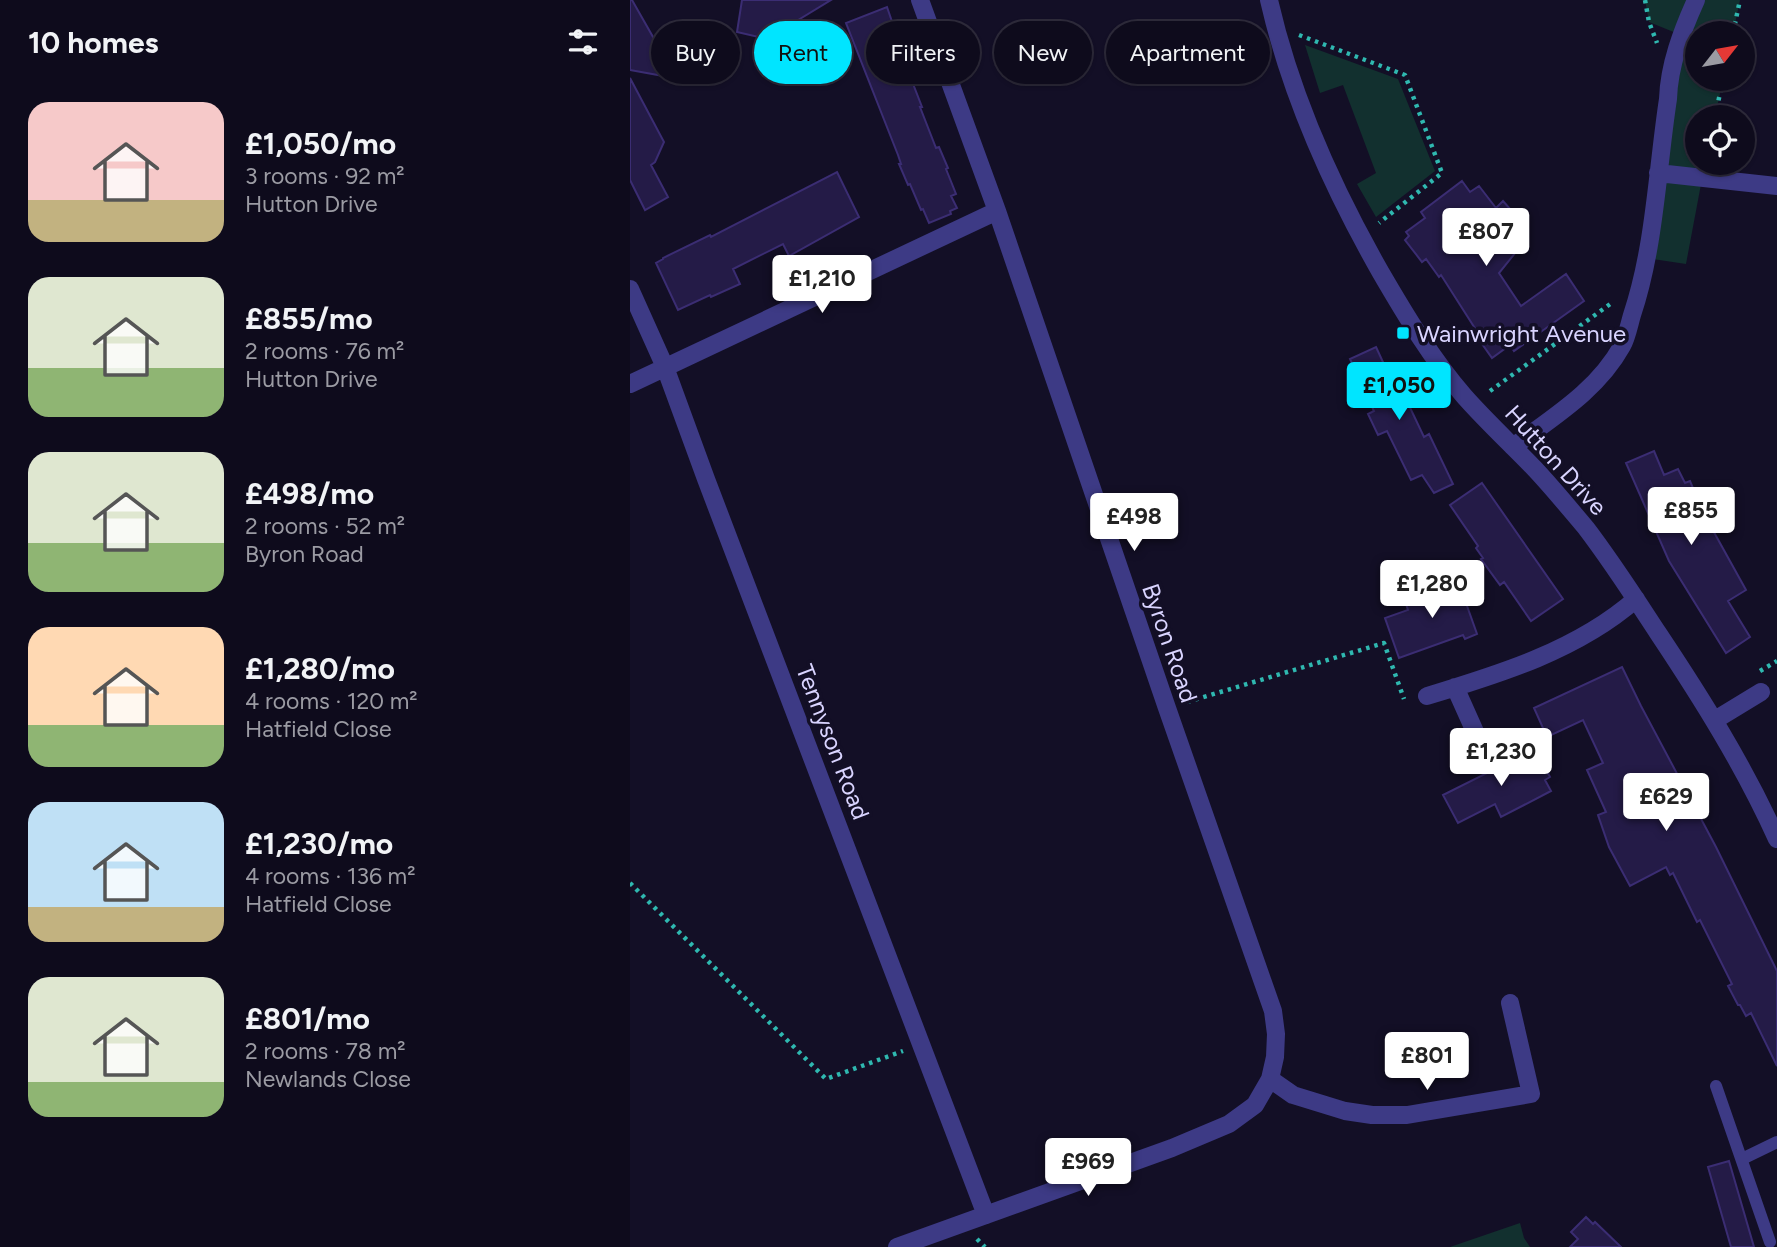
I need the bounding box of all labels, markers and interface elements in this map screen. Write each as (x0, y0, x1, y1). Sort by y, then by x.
chip: Buy (651, 21, 740, 84)
chip: Rent (754, 21, 852, 84)
chip: Filters (866, 21, 980, 84)
chip: New (994, 21, 1092, 84)
chip: Apartment (1106, 21, 1270, 84)
north arrow (1685, 21, 1755, 91)
map controls (1685, 21, 1755, 175)
icon: filters (564, 23, 602, 61)
text: 10 homes (28, 24, 159, 61)
button: locate (1685, 105, 1755, 175)
text: £1,050/mo (245, 125, 396, 162)
icon: home (84, 130, 168, 214)
text: 3 rooms · 92 m² (245, 162, 405, 190)
text: Hutton Drive (245, 190, 377, 218)
pin: £807 (1445, 208, 1527, 268)
text: £807 (1458, 217, 1514, 245)
pin: £1,210 (765, 256, 879, 315)
text: £1,210 (788, 264, 856, 292)
text: £855/mo (245, 300, 373, 337)
icon: home (84, 305, 168, 389)
place label: Wainwright Avenue (1417, 319, 1626, 348)
marker: Wainwright Avenue (1395, 325, 1411, 341)
text: 2 rooms · 76 m² (245, 337, 404, 365)
pin: £1,050 (1342, 362, 1456, 422)
text: Hutton Drive (245, 365, 377, 393)
text: £1,050 (1363, 371, 1435, 399)
street label: Hutton Drive (1499, 399, 1613, 521)
text: £498/mo (245, 475, 374, 512)
icon: home (84, 480, 168, 564)
pin: £855 (1650, 488, 1732, 547)
pin: £498 (1093, 494, 1175, 553)
text: £855 (1664, 496, 1718, 524)
text: £498 (1106, 502, 1162, 530)
text: 2 rooms · 52 m² (245, 512, 405, 540)
text: Byron Road (245, 540, 364, 568)
pin: £1,280 (1375, 560, 1489, 620)
text: £1,280 (1396, 569, 1468, 597)
street label: Byron Road (1136, 580, 1204, 706)
text: £1,280/mo (245, 650, 395, 687)
icon: home (84, 655, 168, 739)
street label: Tennyson Road (790, 660, 876, 824)
text: 4 rooms · 120 m² (245, 687, 418, 715)
text: Hatfield Close (245, 715, 392, 743)
pin: £1,230 (1444, 728, 1558, 788)
text: £1,230 (1466, 737, 1536, 765)
pin: £629 (1625, 774, 1707, 833)
text: £629 (1639, 782, 1693, 810)
text: £1,230/mo (245, 825, 393, 862)
icon: home (84, 830, 168, 914)
text: 4 rooms · 136 m² (245, 862, 416, 890)
text: Hatfield Close (245, 890, 392, 918)
text: £801/mo (245, 1000, 370, 1037)
icon: home (84, 1005, 168, 1089)
pin: £801 (1386, 1032, 1468, 1092)
text: 2 rooms · 78 m² (245, 1037, 406, 1065)
text: £801 (1401, 1041, 1453, 1069)
text: Newlands Close (245, 1065, 411, 1093)
pin: £969 (1047, 1138, 1129, 1198)
text: £969 (1061, 1147, 1115, 1175)

